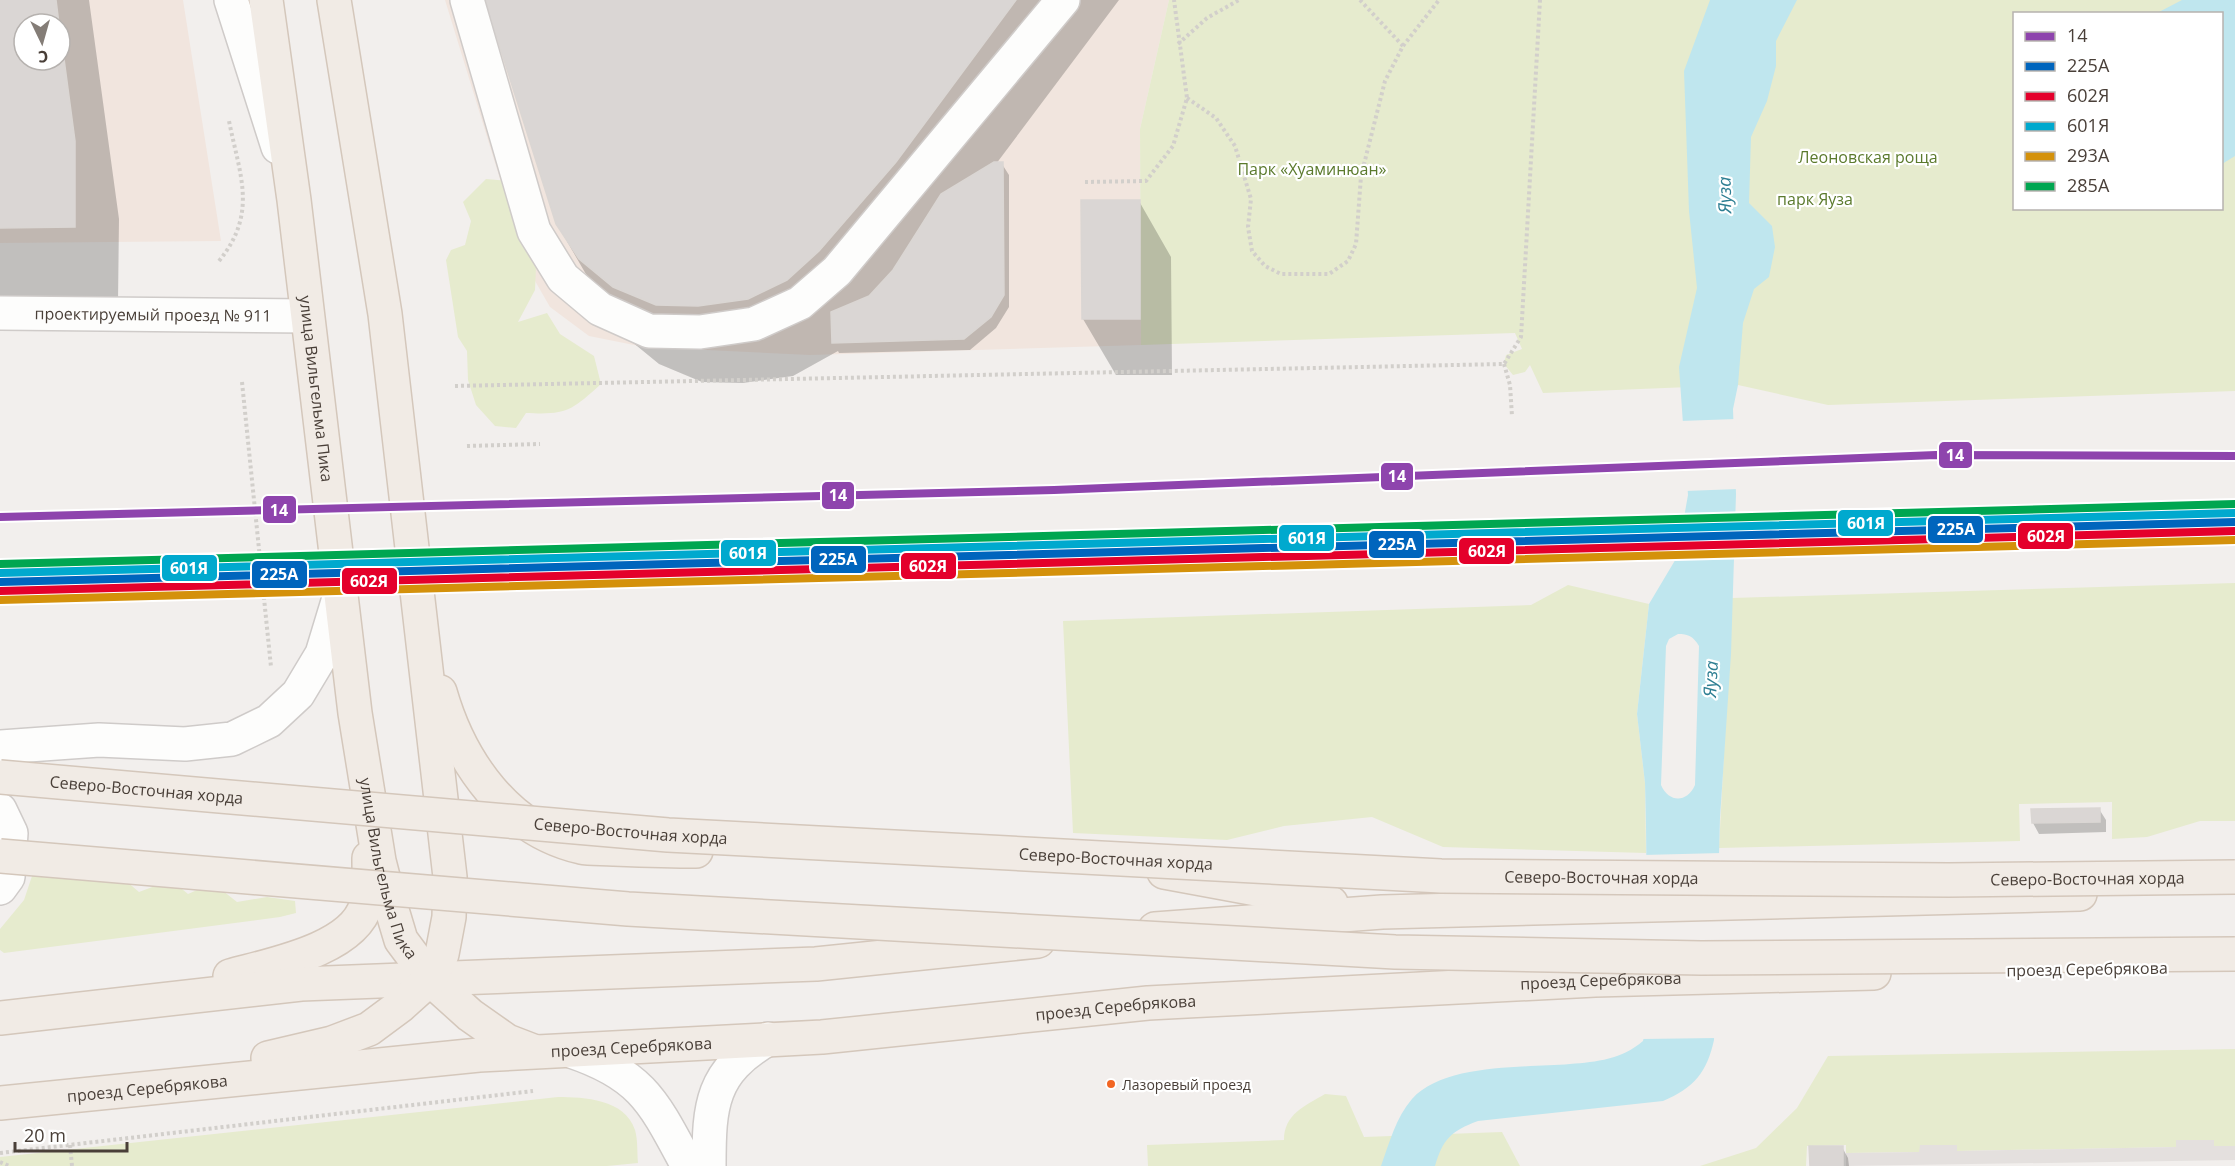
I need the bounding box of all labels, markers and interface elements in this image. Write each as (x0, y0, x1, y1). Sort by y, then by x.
north arrow (12, 12, 72, 72)
legend (2013, 12, 2223, 210)
text: 14 (2067, 23, 2088, 47)
text: С (37, 46, 49, 68)
text: 225А (2067, 53, 2110, 77)
text: 602Я (2067, 83, 2109, 107)
text: 601Я (2067, 113, 2109, 137)
text: 293А (2067, 143, 2110, 167)
park label: Леоновская роща (1798, 146, 1938, 168)
park label: Парк «Хуаминюан» (1237, 158, 1387, 180)
text: 285А (2067, 173, 2110, 197)
water label: Яуза (1712, 176, 1736, 215)
park label: парк Яуза (1777, 188, 1853, 210)
street label: улица Вильгельма Пика (294, 294, 338, 483)
street label: проектируемый проезд № 911 (34, 302, 271, 327)
line badge: 14 (1938, 441, 1973, 469)
text: 14 (1946, 444, 1964, 466)
line badge: 14 (1380, 462, 1414, 491)
text: 14 (1388, 465, 1406, 487)
line badge: 14 (821, 481, 855, 510)
text: 14 (829, 484, 847, 506)
line badge: 14 (262, 495, 297, 524)
text: 14 (270, 499, 288, 521)
line badge: 601Я (1837, 509, 1894, 537)
text: 601Я (1847, 512, 1885, 534)
line badge: 225А (1927, 515, 1984, 544)
text: 225А (1937, 518, 1976, 540)
line badge: 602Я (2017, 522, 2074, 550)
line badge: 601Я (1278, 524, 1335, 552)
text: 602Я (2027, 525, 2065, 547)
text: 601Я (1288, 527, 1326, 549)
line badge: 225А (1368, 530, 1425, 559)
text: 225А (1378, 533, 1417, 555)
line badge: 602Я (1458, 537, 1515, 565)
line badge: 601Я (720, 539, 777, 567)
text: 602Я (1468, 540, 1506, 562)
text: 601Я (729, 542, 767, 564)
line badge: 225А (810, 545, 867, 574)
text: 225А (819, 548, 858, 570)
line badge: 602Я (900, 552, 957, 580)
line badge: 601Я (161, 554, 218, 582)
text: 602Я (909, 555, 947, 577)
text: 601Я (170, 557, 208, 579)
line badge: 225А (251, 560, 308, 589)
text: 225А (260, 563, 299, 585)
line badge: 602Я (341, 567, 398, 595)
text: 602Я (350, 570, 388, 592)
water label: Яуза (1697, 660, 1723, 699)
street label: Северо-Восточная хорда (49, 770, 244, 809)
street label: улица Вильгельма Пика (355, 776, 423, 964)
street label: Северо-Восточная хорда (533, 812, 728, 849)
street label: Северо-Восточная хорда (1018, 843, 1213, 875)
street label: Северо-Восточная хорда (1504, 865, 1699, 889)
street label: Северо-Восточная хорда (1990, 867, 2185, 891)
street label: проезд Серебрякова (2006, 957, 2168, 981)
street label: проезд Серебрякова (1520, 967, 1682, 995)
street label: проезд Серебрякова (1034, 990, 1197, 1026)
street label: проезд Серебрякова (550, 1032, 713, 1062)
street label: проезд Серебрякова (66, 1069, 229, 1107)
place label: Лазоревый проезд (1122, 1075, 1251, 1094)
marker: Лазоревый проезд (1105, 1078, 1117, 1090)
scale bar (15, 1115, 128, 1153)
text: 20 m (24, 1123, 66, 1147)

